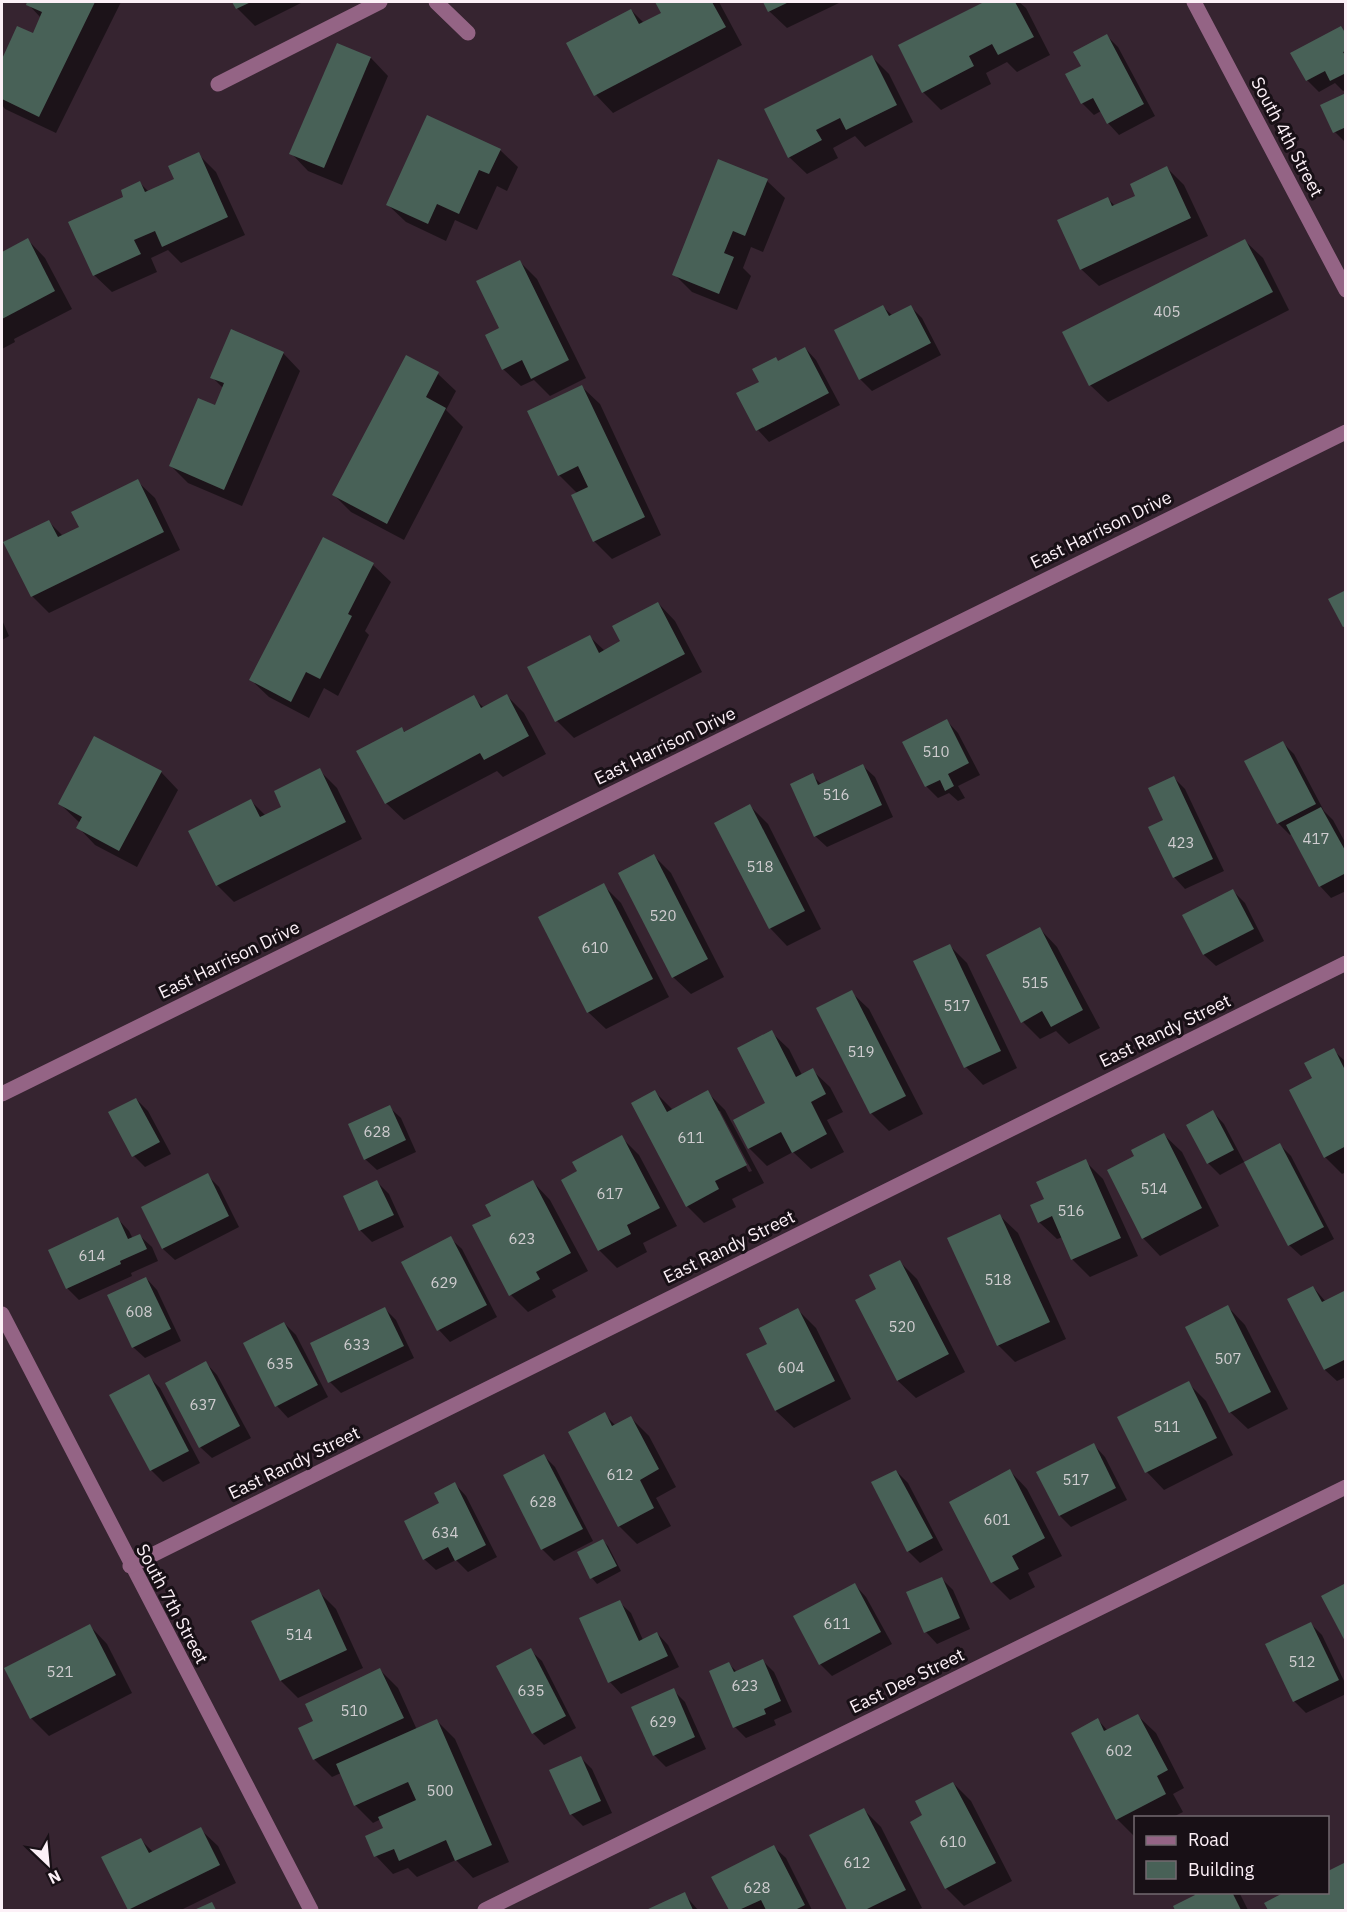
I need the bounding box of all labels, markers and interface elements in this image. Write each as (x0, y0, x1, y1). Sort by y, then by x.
street label: South 4th Street (1246, 73, 1329, 201)
house number: 405 (1153, 302, 1181, 321)
street label: East Harrison Drive (1026, 485, 1175, 574)
street label: East Harrison Drive (590, 701, 739, 790)
house number: 510 (922, 742, 950, 761)
house number: 516 (822, 785, 850, 804)
house number: 417 (1302, 829, 1330, 848)
house number: 423 (1167, 833, 1195, 852)
house number: 518 (746, 857, 774, 876)
house number: 520 (649, 906, 677, 925)
street label: East Harrison Drive (154, 915, 303, 1004)
house number: 610 (581, 938, 609, 957)
house number: 515 (1021, 973, 1049, 992)
street label: East Randy Street (1095, 989, 1234, 1072)
house number: 517 (943, 996, 971, 1015)
house number: 519 (847, 1042, 875, 1061)
house number: 628 (363, 1122, 391, 1141)
house number: 611 (677, 1128, 705, 1147)
house number: 514 (1140, 1179, 1168, 1198)
house number: 617 (596, 1184, 624, 1203)
house number: 516 (1057, 1201, 1085, 1220)
street label: East Randy Street (659, 1205, 798, 1288)
house number: 623 (508, 1229, 536, 1248)
house number: 614 (78, 1246, 106, 1265)
house number: 518 (984, 1270, 1012, 1289)
house number: 629 (430, 1273, 458, 1292)
house number: 608 (125, 1302, 153, 1321)
house number: 520 (888, 1317, 916, 1336)
house number: 633 (343, 1335, 371, 1354)
house number: 507 (1214, 1349, 1242, 1368)
house number: 635 (266, 1354, 294, 1373)
house number: 604 (777, 1358, 805, 1377)
house number: 637 (189, 1395, 217, 1414)
house number: 511 (1153, 1417, 1181, 1436)
street label: East Randy Street (224, 1421, 363, 1504)
house number: 612 (606, 1465, 634, 1484)
house number: 517 (1062, 1470, 1090, 1489)
house number: 628 (529, 1492, 557, 1511)
house number: 601 (983, 1510, 1011, 1529)
house number: 634 (431, 1523, 459, 1542)
street label: South 7th Street (131, 1540, 214, 1668)
house number: 611 (823, 1614, 851, 1633)
house number: 514 (285, 1625, 313, 1644)
street label: East Dee Street (846, 1643, 968, 1718)
house number: 512 (1288, 1652, 1316, 1671)
house number: 521 (46, 1662, 74, 1681)
house number: 623 (731, 1676, 759, 1695)
house number: 635 (517, 1681, 545, 1700)
house number: 510 (340, 1701, 368, 1720)
house number: 629 (649, 1712, 677, 1731)
house number: 602 (1105, 1741, 1133, 1760)
house number: 500 (426, 1781, 454, 1800)
legend (1134, 1816, 1329, 1894)
text: Road (1188, 1828, 1229, 1851)
house number: 610 (939, 1832, 967, 1851)
north arrow (18, 1834, 78, 1894)
house number: 612 (843, 1853, 871, 1872)
text: Building (1188, 1858, 1255, 1881)
text: N (45, 1866, 64, 1889)
house number: 628 (743, 1878, 771, 1897)

